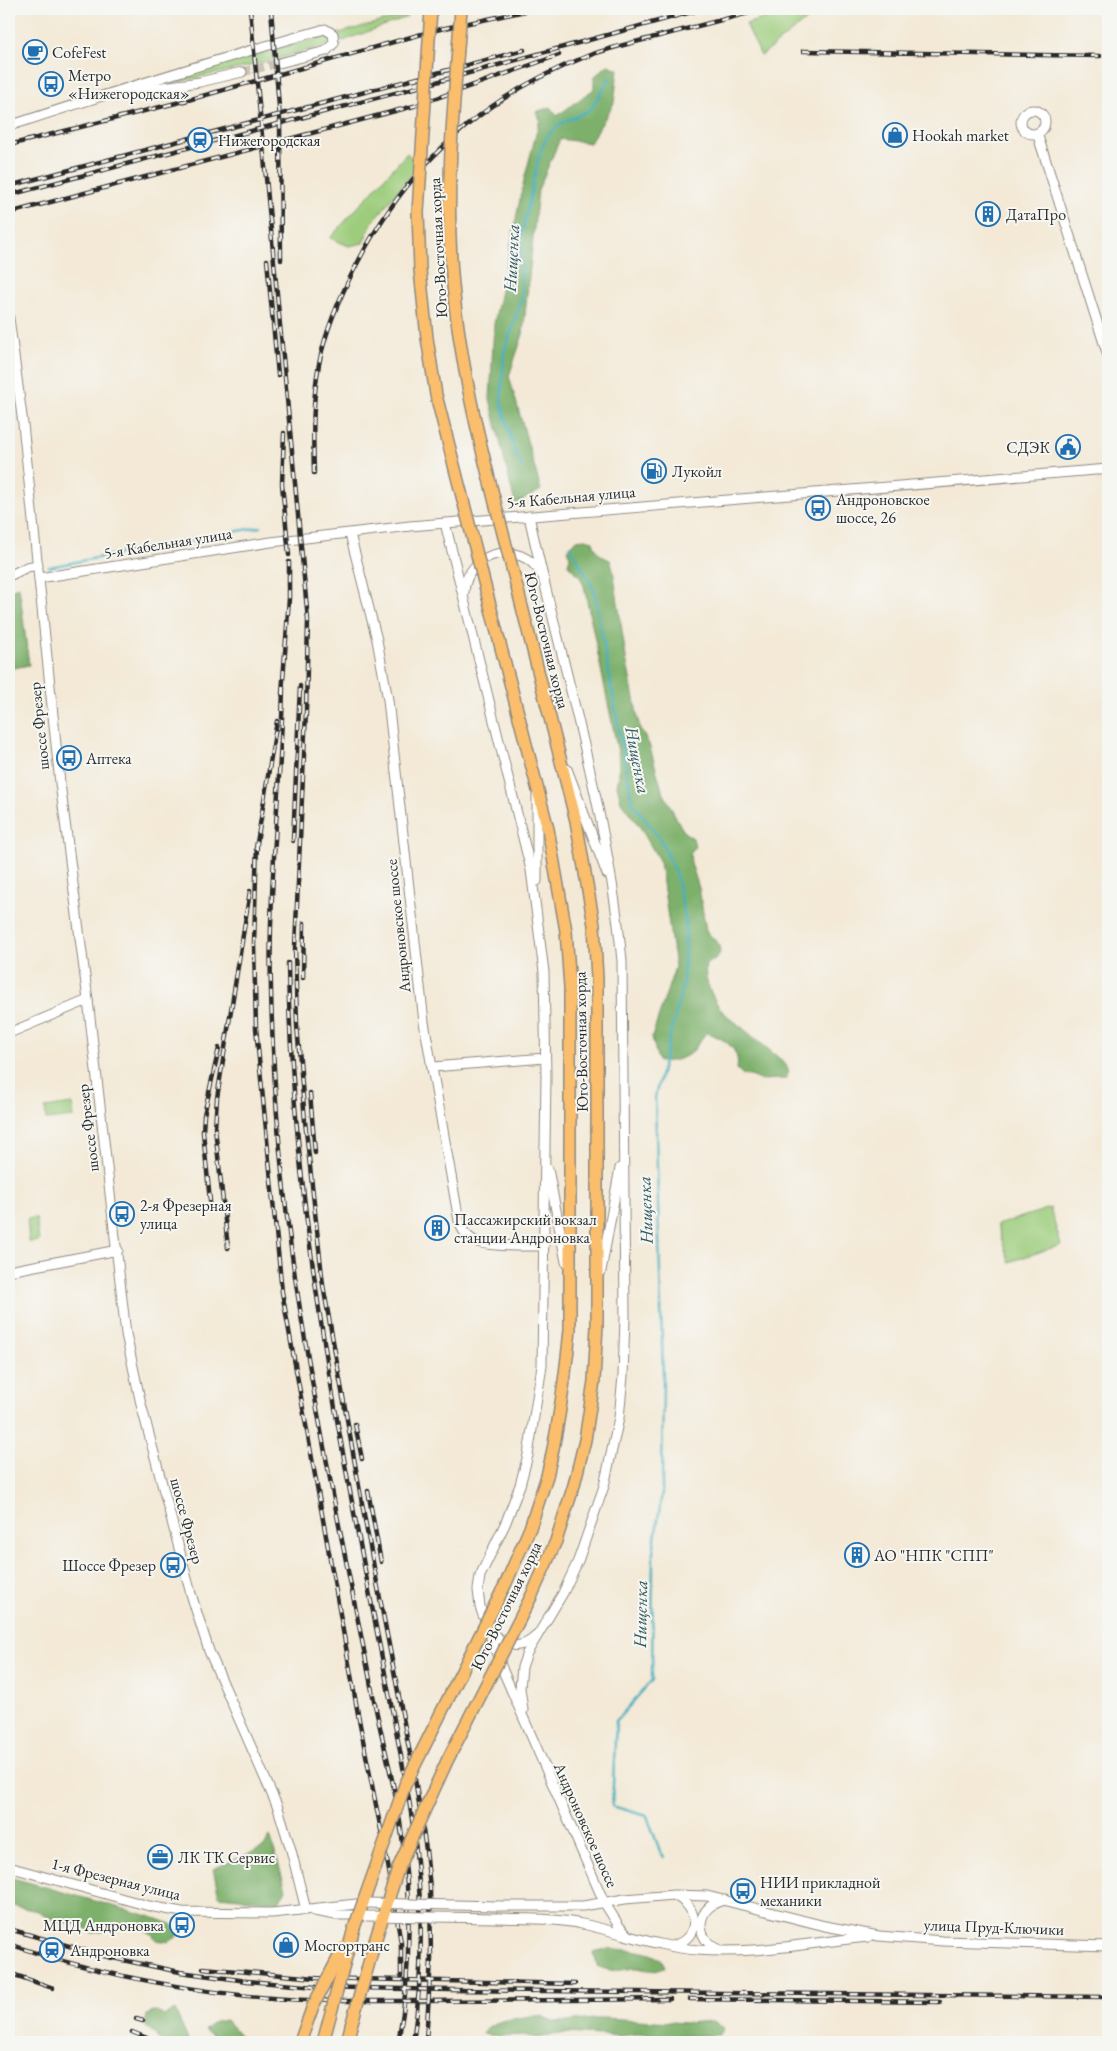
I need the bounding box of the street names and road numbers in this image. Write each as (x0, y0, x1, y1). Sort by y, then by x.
street label: Юго-Восточная хорда (424, 176, 452, 319)
street label: 5-я Кабельная улица (506, 481, 637, 513)
street label: 5-я Кабельная улица (103, 522, 234, 563)
street label: Юго-Восточная хорда (520, 569, 574, 712)
street label: шоссе Фрезер (24, 681, 54, 771)
street label: Андроновское шоссе (381, 858, 416, 995)
street label: Юго-Восточная хорда (569, 971, 593, 1113)
street label: шоссе Фрезер (72, 1083, 104, 1173)
street label: шоссе Фрезер (165, 1476, 209, 1566)
street label: Юго-Восточная хорда (466, 1538, 547, 1674)
street label: Андроновское шоссе (549, 1758, 623, 1891)
street label: 1-я Фрезерная улица (49, 1853, 183, 1905)
street label: улица Пруд-Ключики (923, 1914, 1065, 1940)

